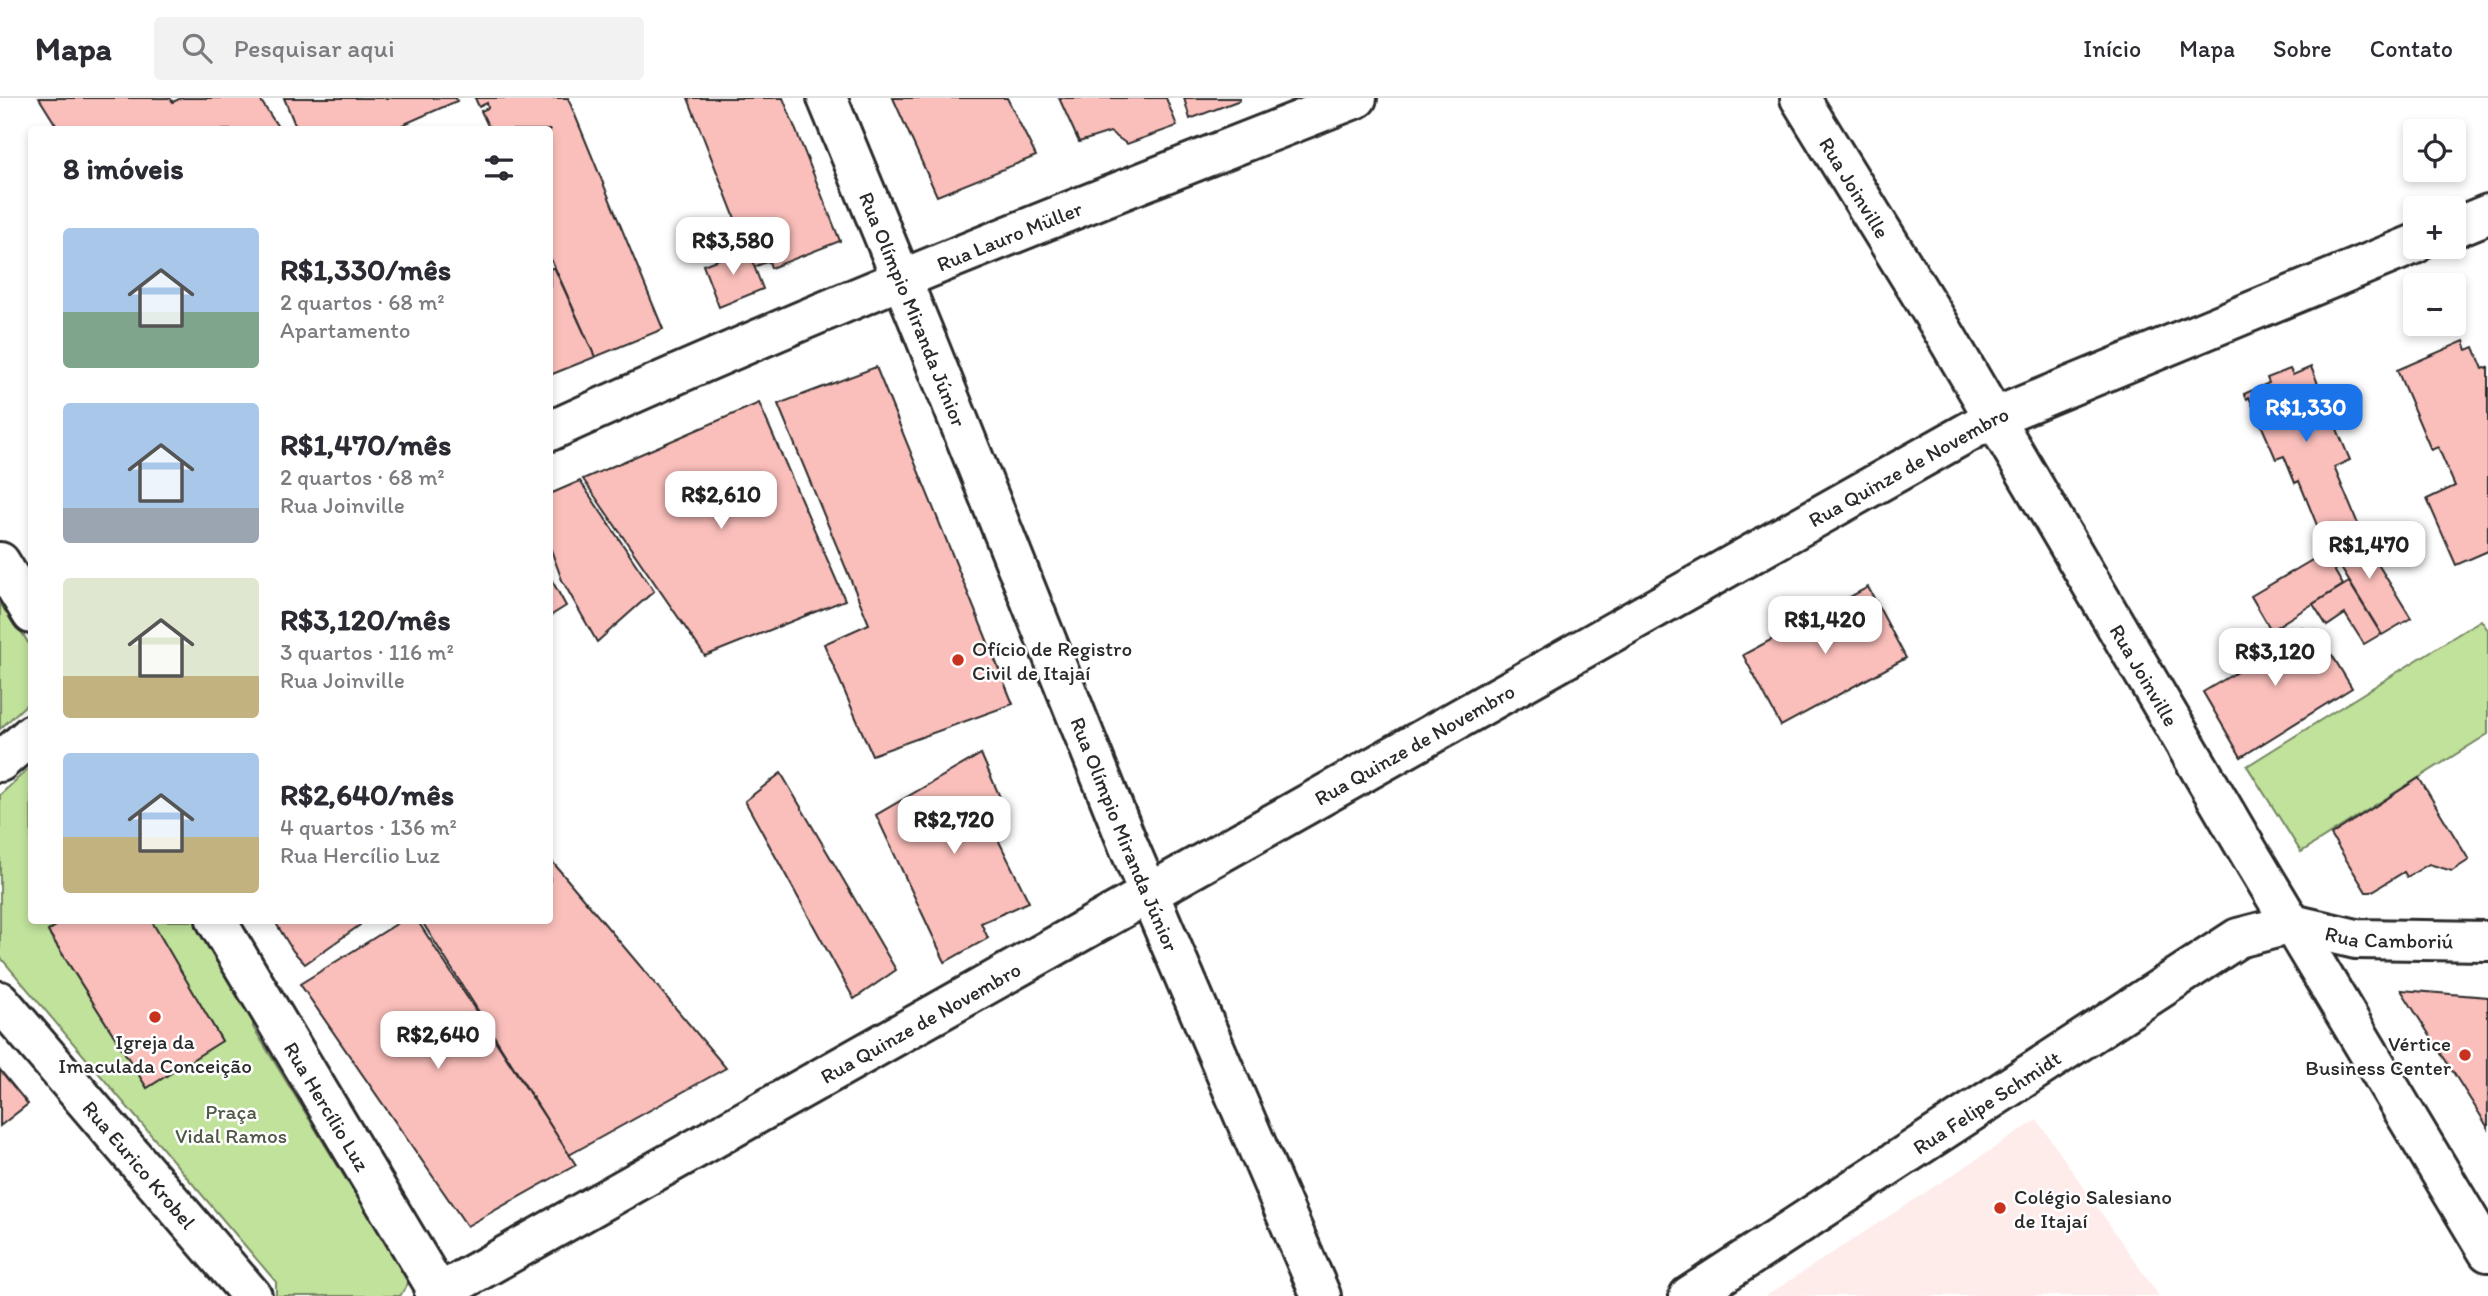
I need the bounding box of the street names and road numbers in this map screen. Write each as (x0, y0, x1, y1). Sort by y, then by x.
street label: Rua Joinville (1814, 132, 1896, 243)
street label: Rua Olímpio Miranda Júnior (854, 188, 972, 430)
street label: Rua Lauro Müller (933, 195, 1086, 276)
street label: Rua Quinze de Novembro (1804, 400, 2012, 532)
street label: Rua Joinville (2105, 619, 2184, 730)
street label: Rua Quinze de Novembro (1310, 678, 1519, 810)
street label: Rua Olímpio Miranda Júnior (1066, 713, 1185, 955)
street label: Rua Camboriú (2323, 920, 2454, 953)
street label: Rua Quinze de Novembro (816, 956, 1025, 1088)
street label: Rua Hercílio Luz (279, 1037, 376, 1176)
street label: Rua Felipe Schmidt (1908, 1045, 2065, 1159)
street label: Rua Eurico Krobel (78, 1095, 201, 1234)

